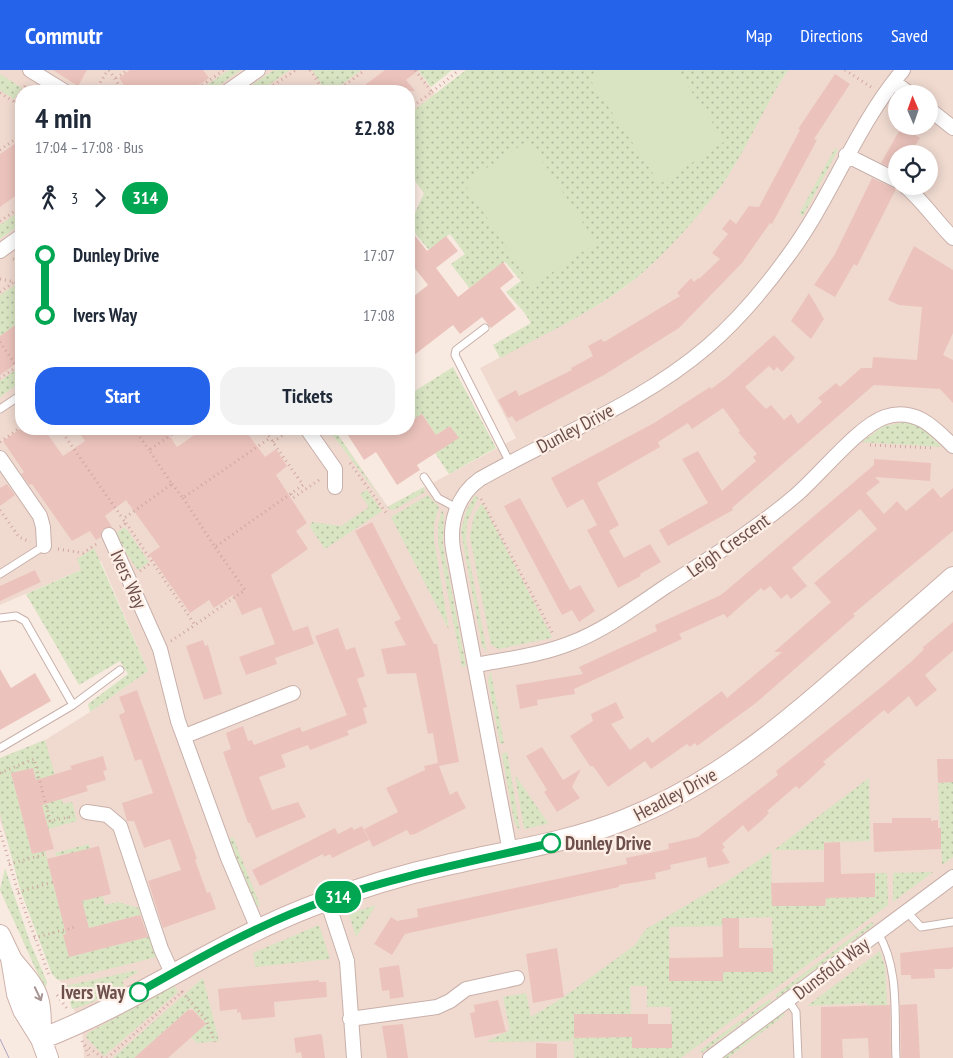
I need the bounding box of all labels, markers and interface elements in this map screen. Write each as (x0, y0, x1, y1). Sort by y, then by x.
text: Commutr (25, 20, 103, 51)
text: Map (746, 24, 772, 47)
text: Directions (800, 24, 863, 47)
text: Saved (891, 24, 928, 47)
north arrow (888, 85, 938, 135)
map controls (888, 85, 938, 195)
text: 4 min (35, 99, 92, 136)
text: £2.88 (355, 116, 395, 140)
text: 17:04 – 17:08 · Bus (35, 137, 143, 157)
button: locate (888, 145, 938, 195)
icon: walk (35, 184, 63, 212)
icon: forward (86, 184, 114, 212)
text: 314 (132, 186, 158, 209)
text: 3 (71, 188, 78, 208)
text: Dunley Drive (73, 243, 159, 267)
text: 17:07 (363, 245, 395, 265)
text: Ivers Way (73, 303, 137, 327)
text: 17:08 (363, 305, 395, 325)
button: Start (35, 367, 210, 425)
button: Tickets (220, 367, 395, 425)
street label: Dunley Drive (532, 398, 618, 458)
street label: Leigh Crescent (682, 507, 775, 582)
street label: Ivers Way (105, 546, 153, 613)
street label: Headley Drive (629, 762, 721, 826)
place label: Dunley Drive (565, 831, 651, 855)
marker: Dunley Drive (541, 833, 561, 853)
line badge: 314 (309, 881, 367, 913)
text: 314 (325, 885, 351, 908)
street label: Dunsfold Way (788, 931, 875, 1004)
place label: Ivers Way (61, 980, 125, 1004)
marker: Ivers Way (129, 982, 149, 1002)
one-way arrow (33, 986, 43, 1001)

